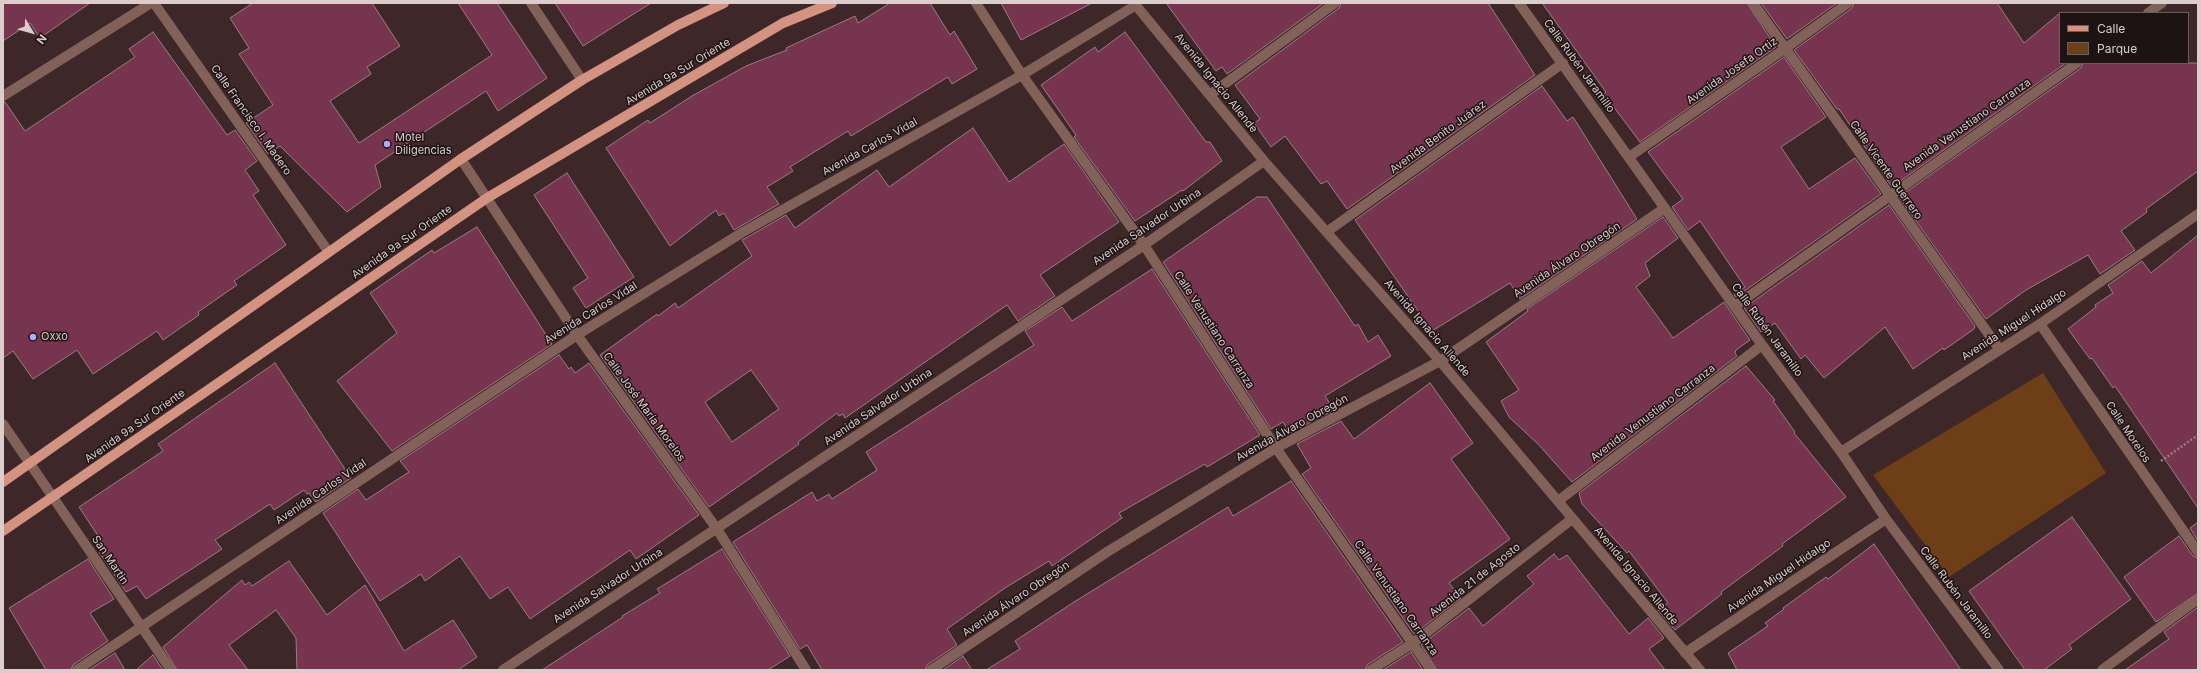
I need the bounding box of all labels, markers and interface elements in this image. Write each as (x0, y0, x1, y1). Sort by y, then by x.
north arrow (12, 12, 52, 52)
legend (2059, 12, 2189, 64)
street label: Calle Rubén Jaramillo (1541, 17, 1617, 115)
text: Calle (2097, 21, 2125, 36)
street label: Avenida Ignacio Allende (1172, 31, 1260, 135)
text: N (33, 32, 50, 47)
street label: Avenida Josefa Ortiz (1684, 35, 1780, 107)
street label: Avenida 9a Sur Oriente (623, 36, 733, 108)
text: Parque (2097, 41, 2137, 56)
street label: Calle Francisco I. Madero (208, 62, 294, 178)
street label: Avenida Venustiano Carranza (1901, 76, 2033, 174)
street label: Avenida Benito Juárez (1387, 98, 1489, 176)
street label: Avenida Carlos Vidal (820, 115, 920, 179)
street label: Calle Vicente Guerrero (1847, 118, 1925, 222)
place label: Motel Diligencias (395, 131, 452, 157)
marker: Motel Diligencias (382, 139, 392, 149)
street label: Avenida Salvador Urbina (1090, 186, 1204, 268)
street label: Avenida 9a Sur Oriente (349, 202, 455, 282)
street label: Avenida Álvaro Obregón (1511, 219, 1623, 301)
street label: Calle Venustiano Carranza (1171, 269, 1257, 391)
street label: Avenida Ignacio Allende (1381, 277, 1473, 379)
street label: Avenida Carlos Vidal (542, 279, 640, 347)
street label: Calle Rubén Jaramillo (1729, 281, 1805, 379)
street label: Avenida Miguel Hidalgo (1959, 286, 2069, 364)
place label: Oxxo (41, 330, 68, 344)
marker: Oxxo (28, 332, 38, 342)
street label: Calle José María Morelos (600, 350, 688, 464)
street label: Avenida Venustiano Carranza (1588, 362, 1718, 464)
street label: Avenida Salvador Urbina (821, 366, 935, 448)
street label: Avenida 9a Sur Oriente (82, 386, 188, 466)
street label: Avenida Álvaro Obregón (1234, 392, 1350, 464)
street label: Calle Morelos (2103, 399, 2153, 465)
street label: Avenida Carlos Vidal (273, 457, 369, 527)
street label: Avenida Ignacio Allende (1591, 524, 1681, 628)
street label: San Martin (89, 533, 131, 587)
street label: Avenida Miguel Hidalgo (1725, 536, 1833, 616)
street label: Calle Venustiano Carranza (1351, 538, 1441, 658)
street label: Avenida 21 de Agosto (1427, 540, 1523, 620)
street label: Calle Rubén Jaramillo (1917, 544, 1995, 642)
street label: Avenida Salvador Urbina (551, 546, 665, 626)
street label: Avenida Álvaro Obregón (960, 558, 1072, 640)

